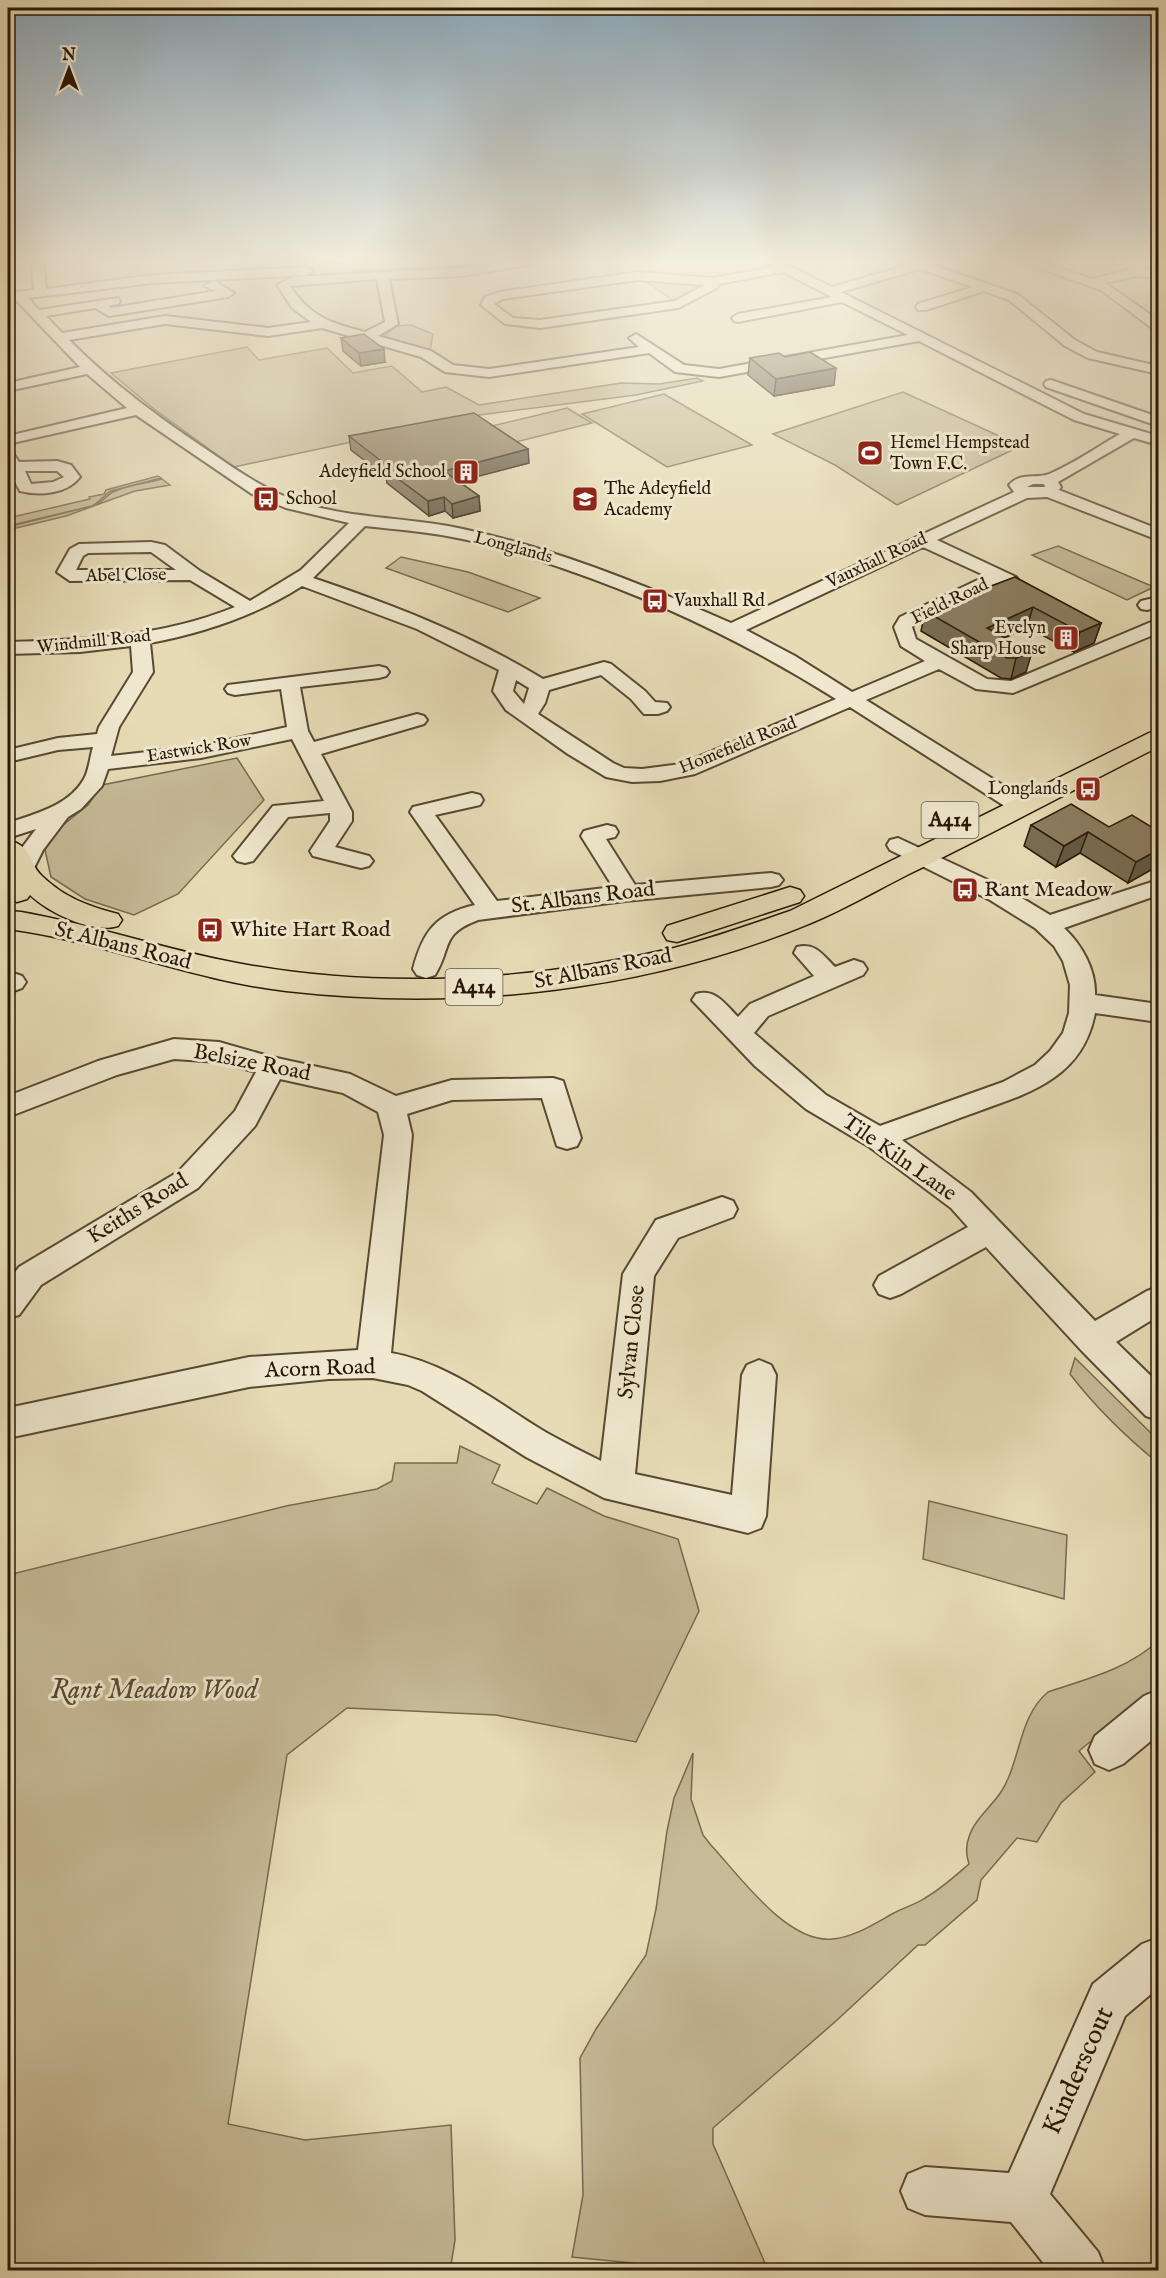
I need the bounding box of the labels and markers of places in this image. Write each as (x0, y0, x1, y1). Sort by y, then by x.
place label: Hemel Hempstead Town F.C. (890, 432, 1030, 476)
sports icon: Hemel Hempstead Town F.C. (855, 438, 885, 468)
building icon: Adeyfield School (451, 457, 481, 487)
place label: Adeyfield School (318, 461, 446, 484)
place label: The Adeyfield Academy (603, 478, 711, 522)
bus stop icon: School (251, 484, 281, 514)
school or university icon: The Adeyfield Academy (570, 484, 600, 514)
place label: School (286, 488, 337, 511)
bus stop icon: Vauxhall Rd (640, 586, 670, 616)
place label: Vauxhall Rd (673, 590, 765, 613)
place label: Evelyn Sharp House (950, 617, 1046, 661)
building icon: Evelyn Sharp House (1051, 623, 1081, 653)
bus stop icon: Longlands (1073, 774, 1103, 804)
place label: Longlands (988, 778, 1068, 801)
bus stop icon: Rant Meadow (950, 875, 980, 905)
place label: Rant Meadow (984, 876, 1113, 904)
bus stop icon: White Hart Road (195, 915, 225, 945)
place label: White Hart Road (230, 916, 391, 944)

